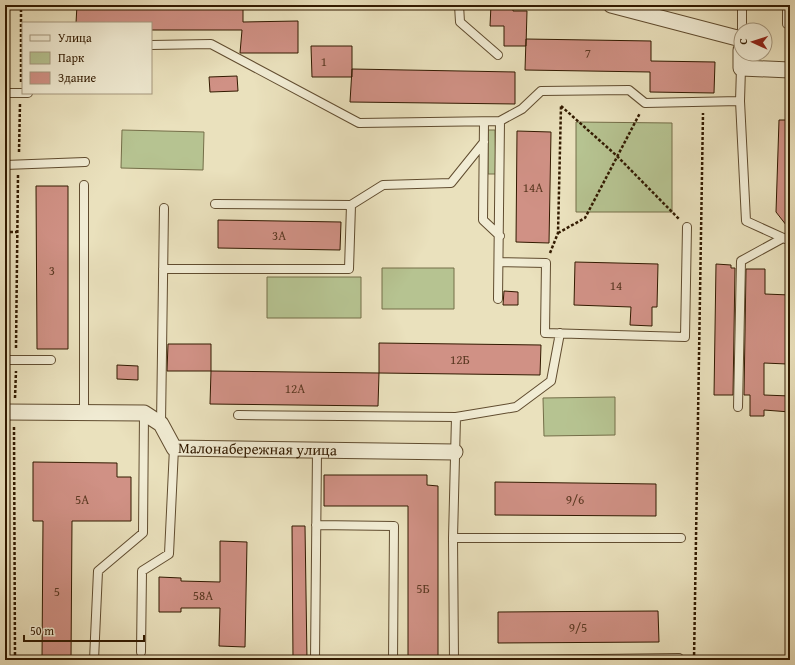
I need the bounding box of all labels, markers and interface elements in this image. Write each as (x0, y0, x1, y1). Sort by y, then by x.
legend (22, 22, 152, 94)
north arrow (733, 22, 773, 62)
text: Улица (58, 29, 92, 46)
text: С (735, 38, 751, 45)
house number: 7 (585, 44, 591, 63)
text: Парк (58, 49, 85, 66)
house number: 1 (321, 52, 327, 71)
text: Здание (58, 69, 97, 86)
house number: 14А (523, 178, 543, 197)
house number: 3А (272, 226, 286, 245)
house number: 3 (49, 261, 55, 280)
house number: 14 (610, 276, 622, 295)
house number: 12Б (450, 350, 470, 369)
house number: 12А (285, 379, 305, 398)
street label: Малонабережная улица (178, 437, 338, 460)
house number: 5А (75, 490, 89, 509)
house number: 9/6 (566, 490, 584, 509)
house number: 5Б (416, 579, 430, 598)
house number: 5 (54, 582, 60, 601)
house number: 58А (193, 586, 213, 605)
scale bar (24, 617, 144, 643)
house number: 9/5 (569, 618, 587, 637)
text: 50 m (30, 622, 54, 639)

